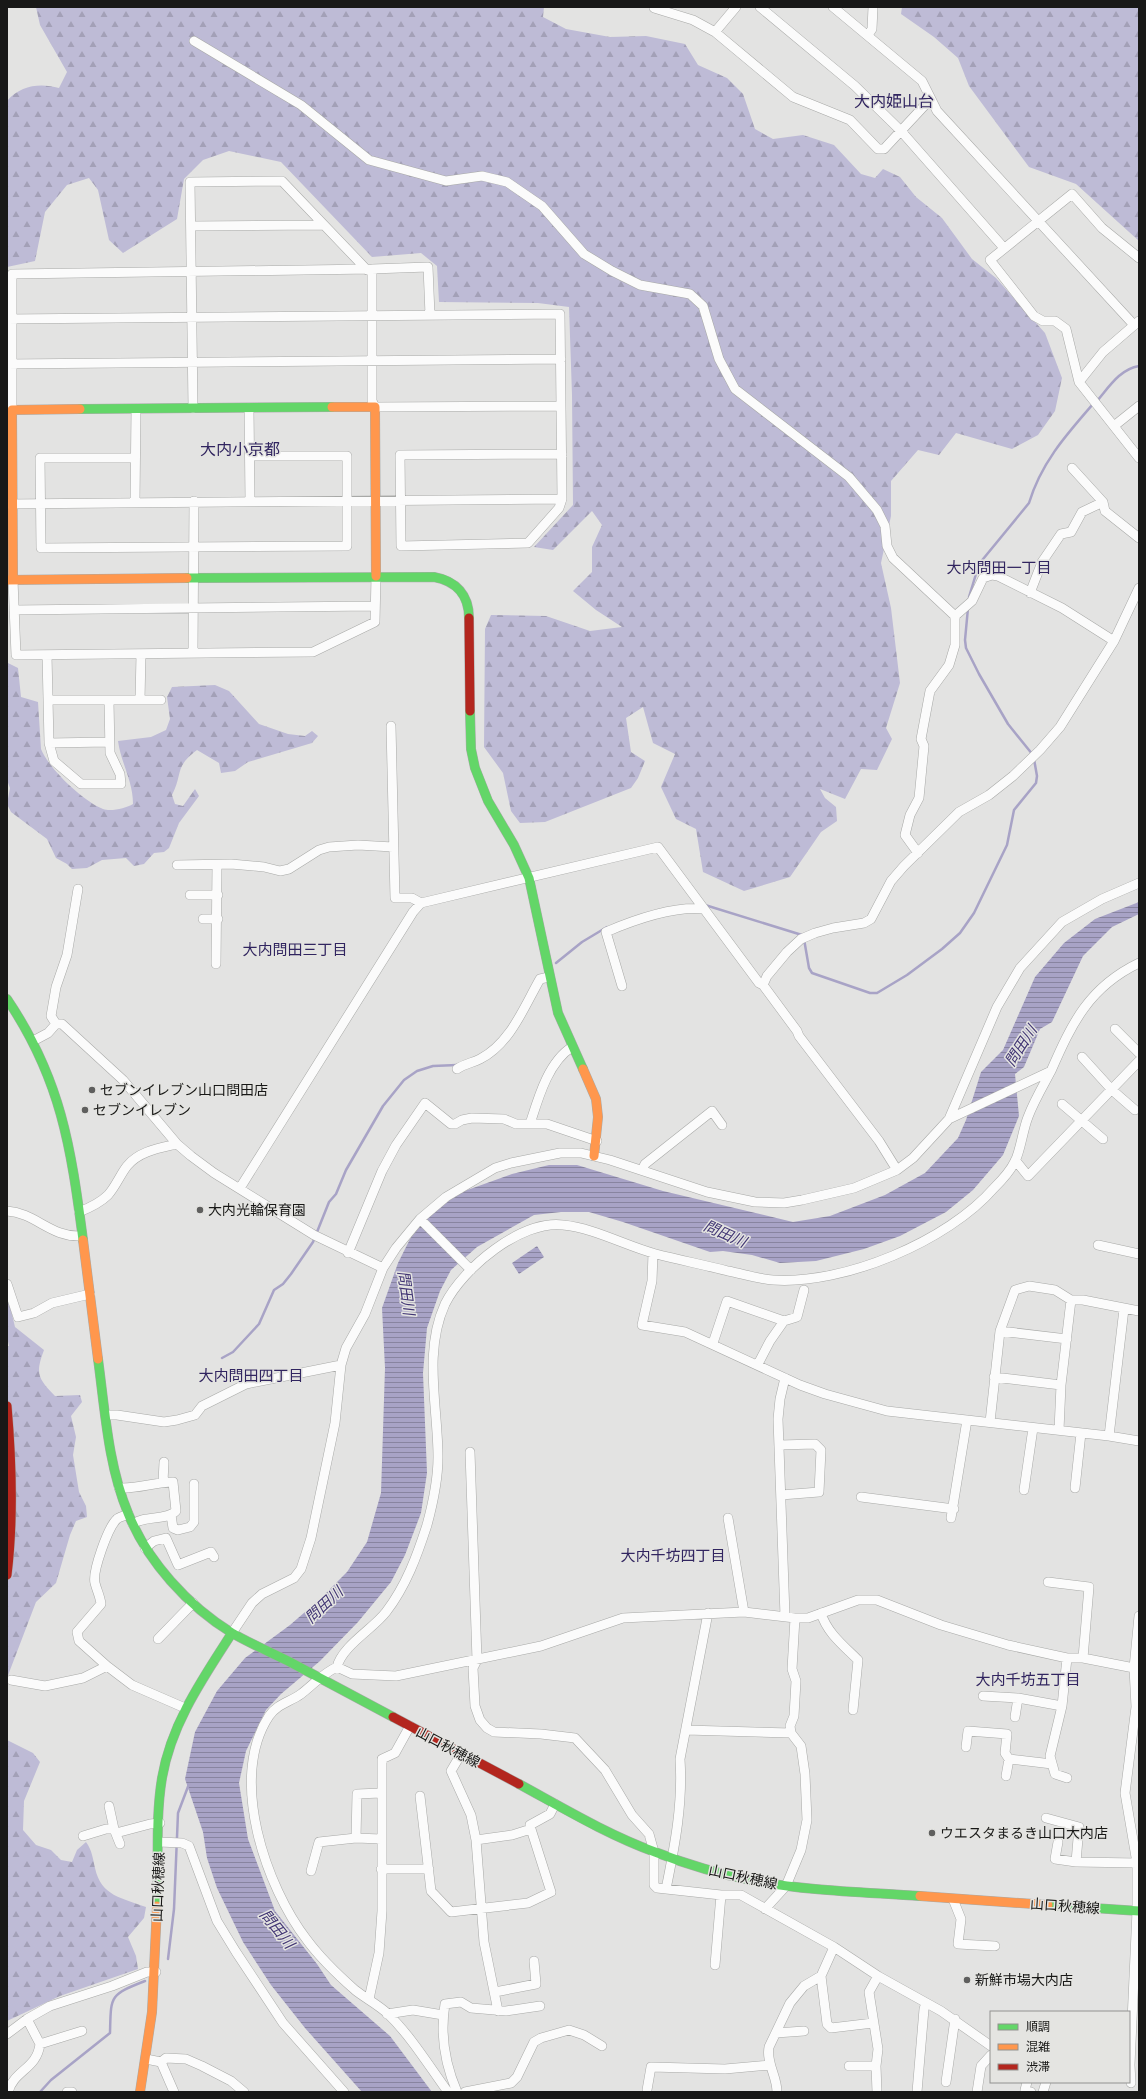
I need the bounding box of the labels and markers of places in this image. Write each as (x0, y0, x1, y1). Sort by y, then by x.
place label: セブンイレブン山口問田店 (100, 1081, 268, 1099)
marker: セブンイレブン山口問田店 (87, 1085, 97, 1095)
place label: セブンイレブン (93, 1101, 191, 1119)
marker: セブンイレブン (80, 1105, 90, 1115)
place label: 大内光輪保育園 (208, 1201, 306, 1219)
marker: 大内光輪保育園 (195, 1205, 205, 1215)
place label: ウエスタまるき山口大内店 (940, 1824, 1108, 1842)
marker: ウエスタまるき山口大内店 (927, 1828, 937, 1838)
place label: 新鮮市場大内店 (975, 1971, 1073, 1989)
marker: 新鮮市場大内店 (962, 1975, 972, 1985)

